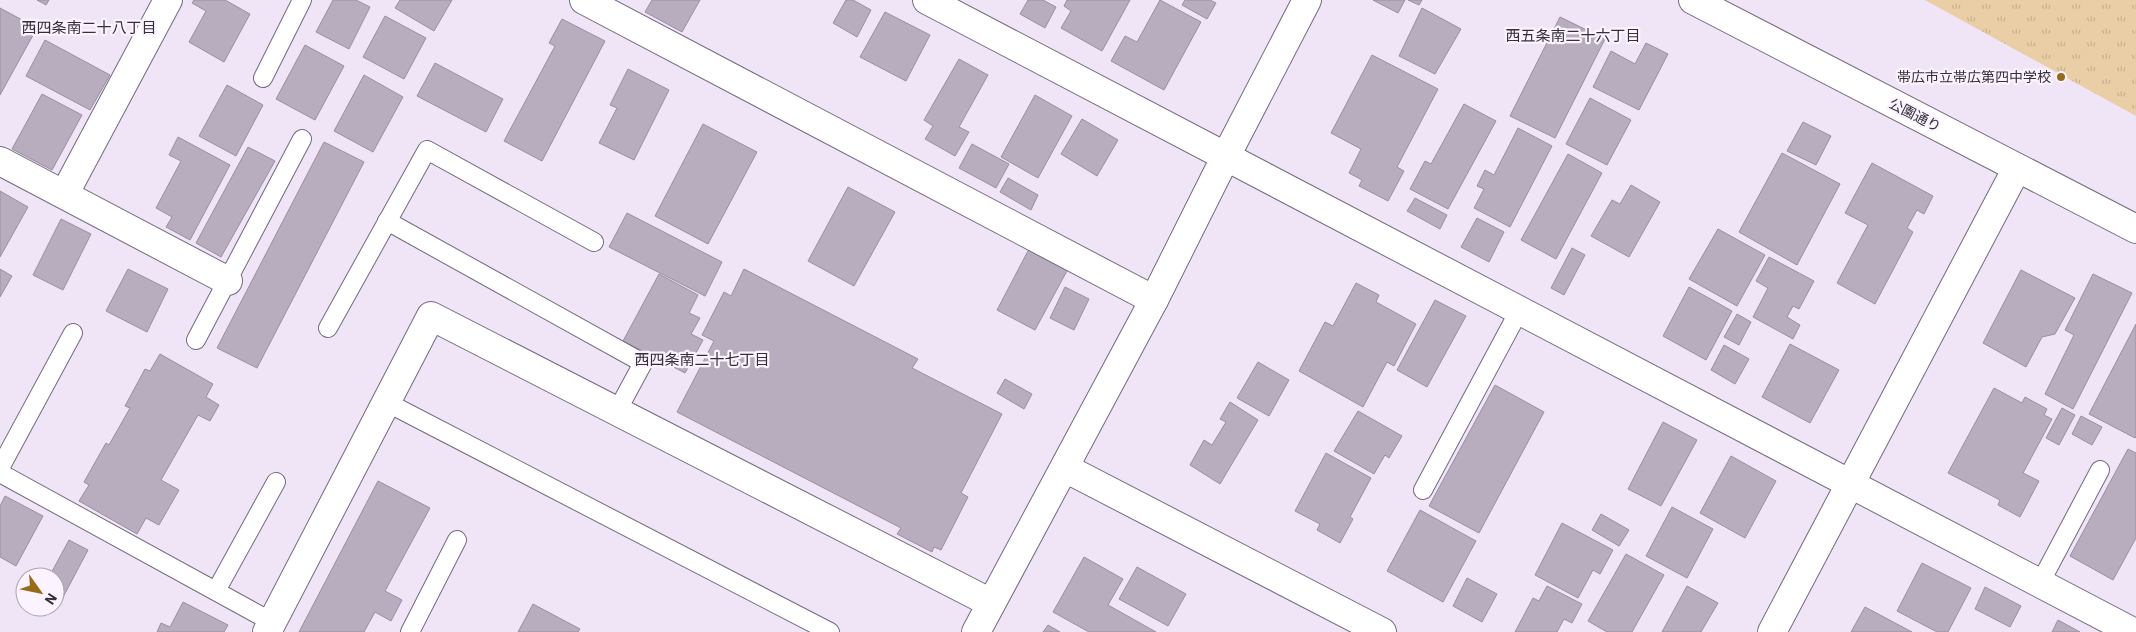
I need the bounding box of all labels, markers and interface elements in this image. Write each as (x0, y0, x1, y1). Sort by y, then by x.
district label: 西四条南二十八丁目 (21, 18, 157, 37)
district label: 西五条南二十六丁目 (1505, 26, 1641, 45)
place label: 帯広市立帯広第四中学校 (1897, 68, 2051, 86)
marker: 帯広市立帯広第四中学校 (2055, 71, 2067, 83)
street label: 公園通り (1886, 94, 1944, 136)
district label: 西四条南二十七丁目 (634, 350, 770, 369)
north arrow (15, 567, 65, 617)
text: N (41, 590, 61, 608)

